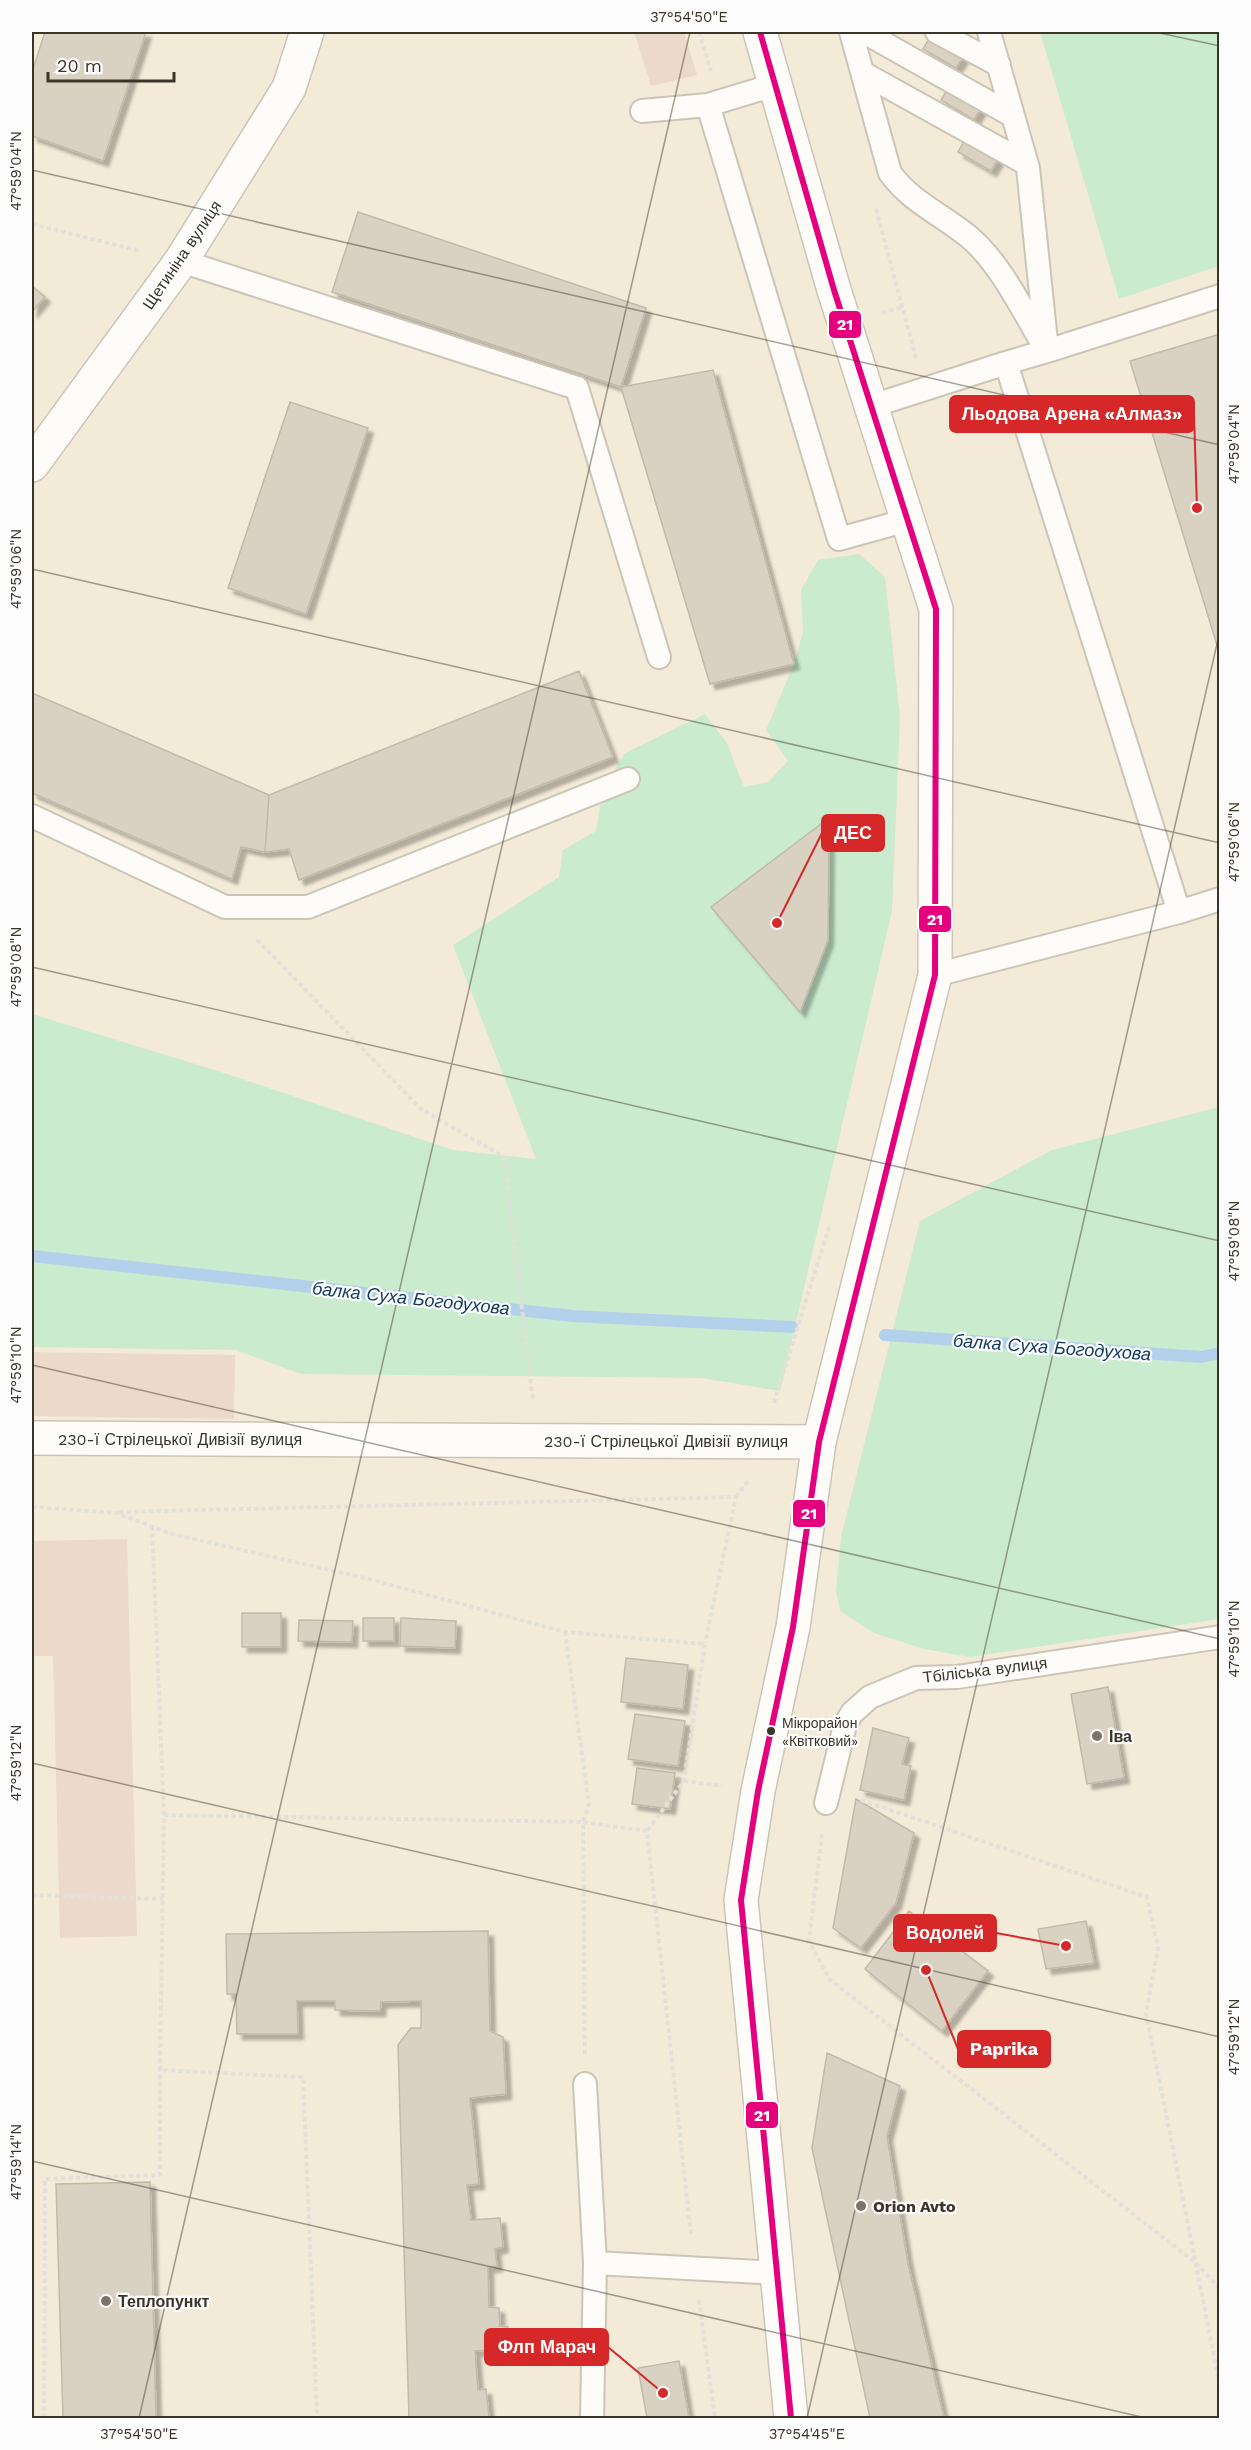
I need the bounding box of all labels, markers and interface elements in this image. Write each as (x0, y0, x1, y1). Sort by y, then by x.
text: 37°54'50"E (650, 8, 728, 26)
scale bar (48, 45, 174, 83)
text: 20 m (57, 55, 102, 76)
text: 47°59'04"N (7, 131, 25, 211)
street label: Щетиніна вулиця (139, 197, 225, 313)
line badge: 21 (828, 310, 862, 339)
text: 21 (837, 315, 853, 334)
callout: Льодова Арена «Алмаз» (950, 396, 1194, 432)
text: Льодова Арена «Алмаз» (962, 403, 1182, 424)
text: 47°59'04"N (1225, 404, 1243, 484)
text: 47°59'06"N (7, 529, 25, 609)
text: 47°59'06"N (1225, 802, 1243, 882)
callout: ДЕС (822, 815, 884, 851)
text: ДЕС (834, 822, 872, 843)
line badge: 21 (918, 905, 952, 933)
text: 21 (927, 910, 943, 929)
text: 47°59'08"N (7, 927, 25, 1007)
text: 47°59'08"N (1225, 1201, 1243, 1281)
water label: балка Суха Богодухова (311, 1277, 511, 1319)
text: 47°59'10"N (7, 1326, 25, 1404)
water label: балка Суха Богодухова (952, 1330, 1152, 1364)
street label: 230-ї Стрілецької Дивізії вулиця (58, 1430, 302, 1449)
street label: 230-ї Стрілецької Дивізії вулиця (544, 1432, 788, 1451)
line badge: 21 (792, 1499, 826, 1528)
text: 21 (801, 1504, 817, 1523)
text: 47°59'10"N (1225, 1600, 1243, 1678)
street label: Тбіліська вулиця (922, 1653, 1048, 1687)
place label: Мікрорайон «Квітковий» (782, 1715, 858, 1749)
text: 47°59'12"N (7, 1725, 25, 1801)
marker: Мікрорайон «Квітковий» (765, 1725, 777, 1737)
place label: Іва (1109, 1727, 1132, 1746)
marker: Іва (1090, 1729, 1104, 1743)
callout: Водолей (894, 1915, 996, 1951)
text: Водолей (906, 1922, 984, 1943)
text: 47°59'12"N (1225, 1999, 1243, 2075)
callout: Paprika (958, 2031, 1050, 2067)
text: Paprika (970, 2038, 1039, 2059)
line badge: 21 (745, 2101, 779, 2129)
text: 21 (754, 2106, 770, 2125)
text: 47°59'14"N (7, 2124, 25, 2200)
place label: Orion Avto (873, 2197, 956, 2216)
marker: Orion Avto (854, 2199, 868, 2213)
place label: Теплопункт (118, 2292, 210, 2311)
marker: Теплопункт (99, 2294, 113, 2308)
callout: Флп Марач (485, 2329, 608, 2365)
text: Флп Марач (498, 2336, 596, 2357)
text: 37°54'50"E (100, 2425, 178, 2443)
text: 37°54'45"E (769, 2425, 845, 2443)

